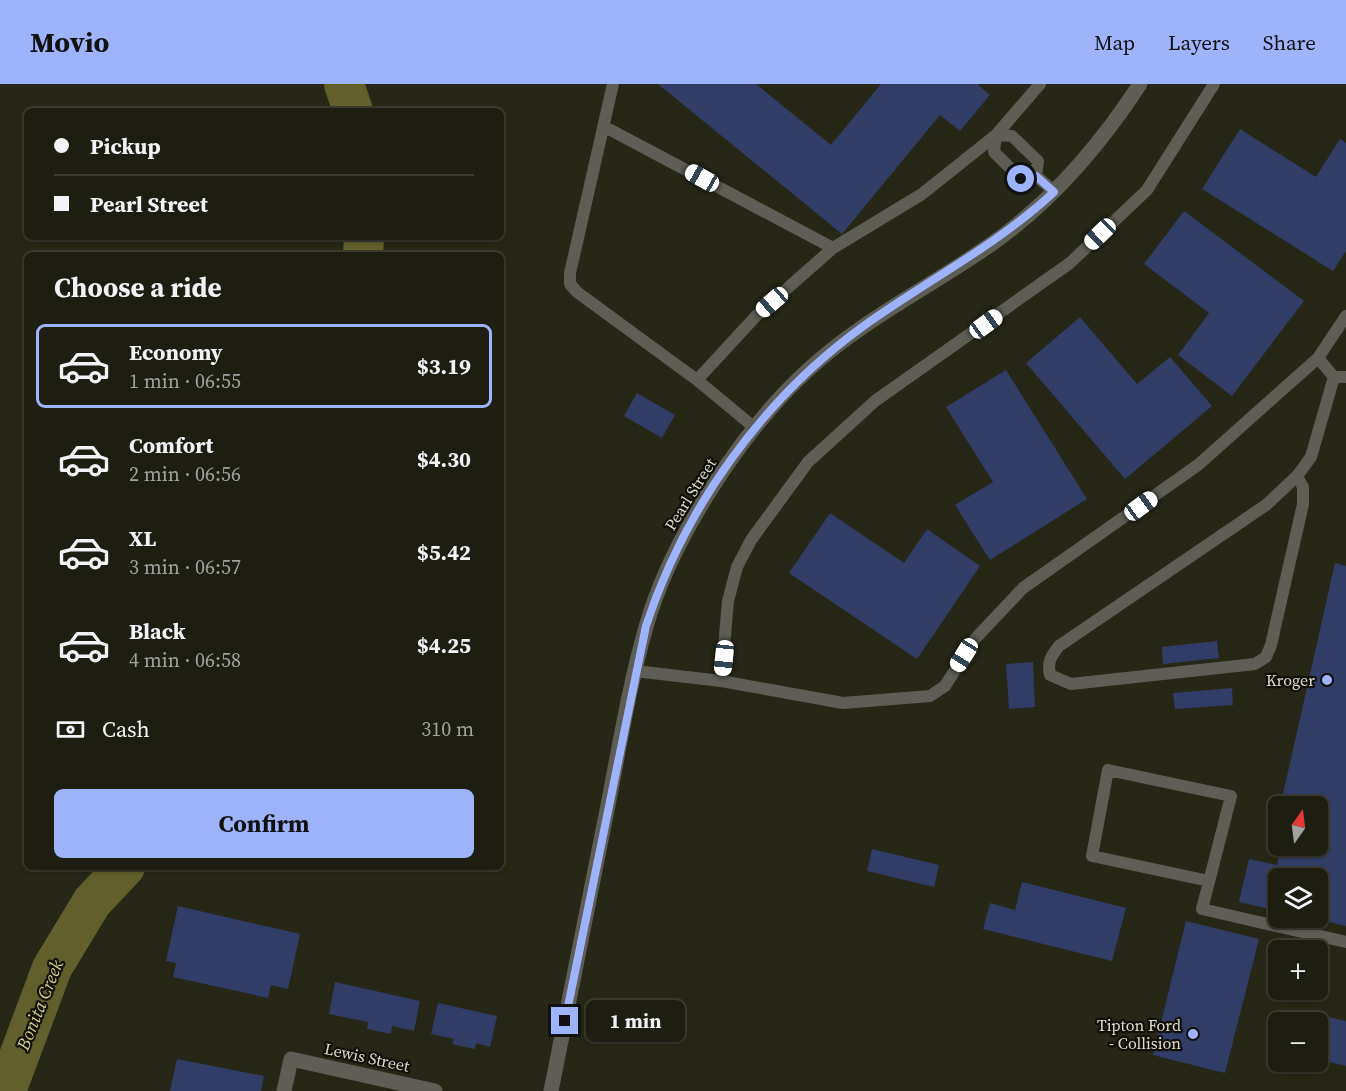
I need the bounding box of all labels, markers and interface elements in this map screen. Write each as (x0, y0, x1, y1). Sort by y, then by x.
text: Movio (30, 23, 109, 61)
text: Map (1094, 28, 1135, 57)
text: Layers (1168, 28, 1230, 57)
text: Share (1263, 28, 1316, 57)
text: Pickup (90, 131, 161, 161)
car (682, 161, 722, 195)
route start (1007, 165, 1034, 192)
text: Pearl Street (90, 189, 208, 219)
car (1081, 215, 1119, 253)
text: Choose a ride (54, 269, 222, 306)
car (753, 283, 791, 321)
car (966, 306, 1006, 342)
text: Economy (129, 337, 223, 367)
icon: car (57, 339, 111, 393)
text: $3.19 (417, 351, 471, 381)
text: 1 min · 06:55 (129, 367, 241, 395)
text: Comfort (129, 430, 213, 460)
icon: car (57, 432, 111, 486)
text: $4.30 (417, 444, 471, 474)
street label: Pearl Street (659, 453, 721, 534)
text: 2 min · 06:56 (129, 460, 241, 488)
car (1121, 488, 1161, 524)
text: XL (129, 523, 156, 553)
icon: car (57, 525, 111, 579)
text: $5.42 (417, 537, 471, 567)
text: 3 min · 06:57 (129, 553, 241, 581)
text: Black (129, 616, 186, 646)
icon: car (57, 618, 111, 672)
text: $4.25 (417, 630, 471, 660)
car (947, 635, 981, 675)
car (713, 639, 735, 677)
text: 4 min · 06:58 (129, 646, 241, 674)
place label: Kroger (1266, 669, 1315, 691)
marker: Kroger (1320, 673, 1334, 687)
icon: cash (54, 713, 87, 746)
text: Cash (102, 714, 150, 744)
text: 310 m (421, 715, 474, 743)
button: Confirm (54, 789, 474, 858)
north arrow (1268, 796, 1328, 856)
map controls (1268, 796, 1328, 1072)
button: layers (1268, 868, 1328, 928)
button: + (1268, 940, 1328, 1000)
water label: Bonita Creek (10, 956, 69, 1055)
callout: 1 min (586, 1000, 685, 1042)
route end (551, 1007, 578, 1034)
text: 1 min (610, 1007, 661, 1035)
button: − (1268, 1012, 1328, 1072)
place label: Tipton Ford - Collision (1097, 1014, 1181, 1054)
marker: Tipton Ford - Collision (1186, 1027, 1200, 1041)
street label: Lewis Street (322, 1037, 412, 1077)

